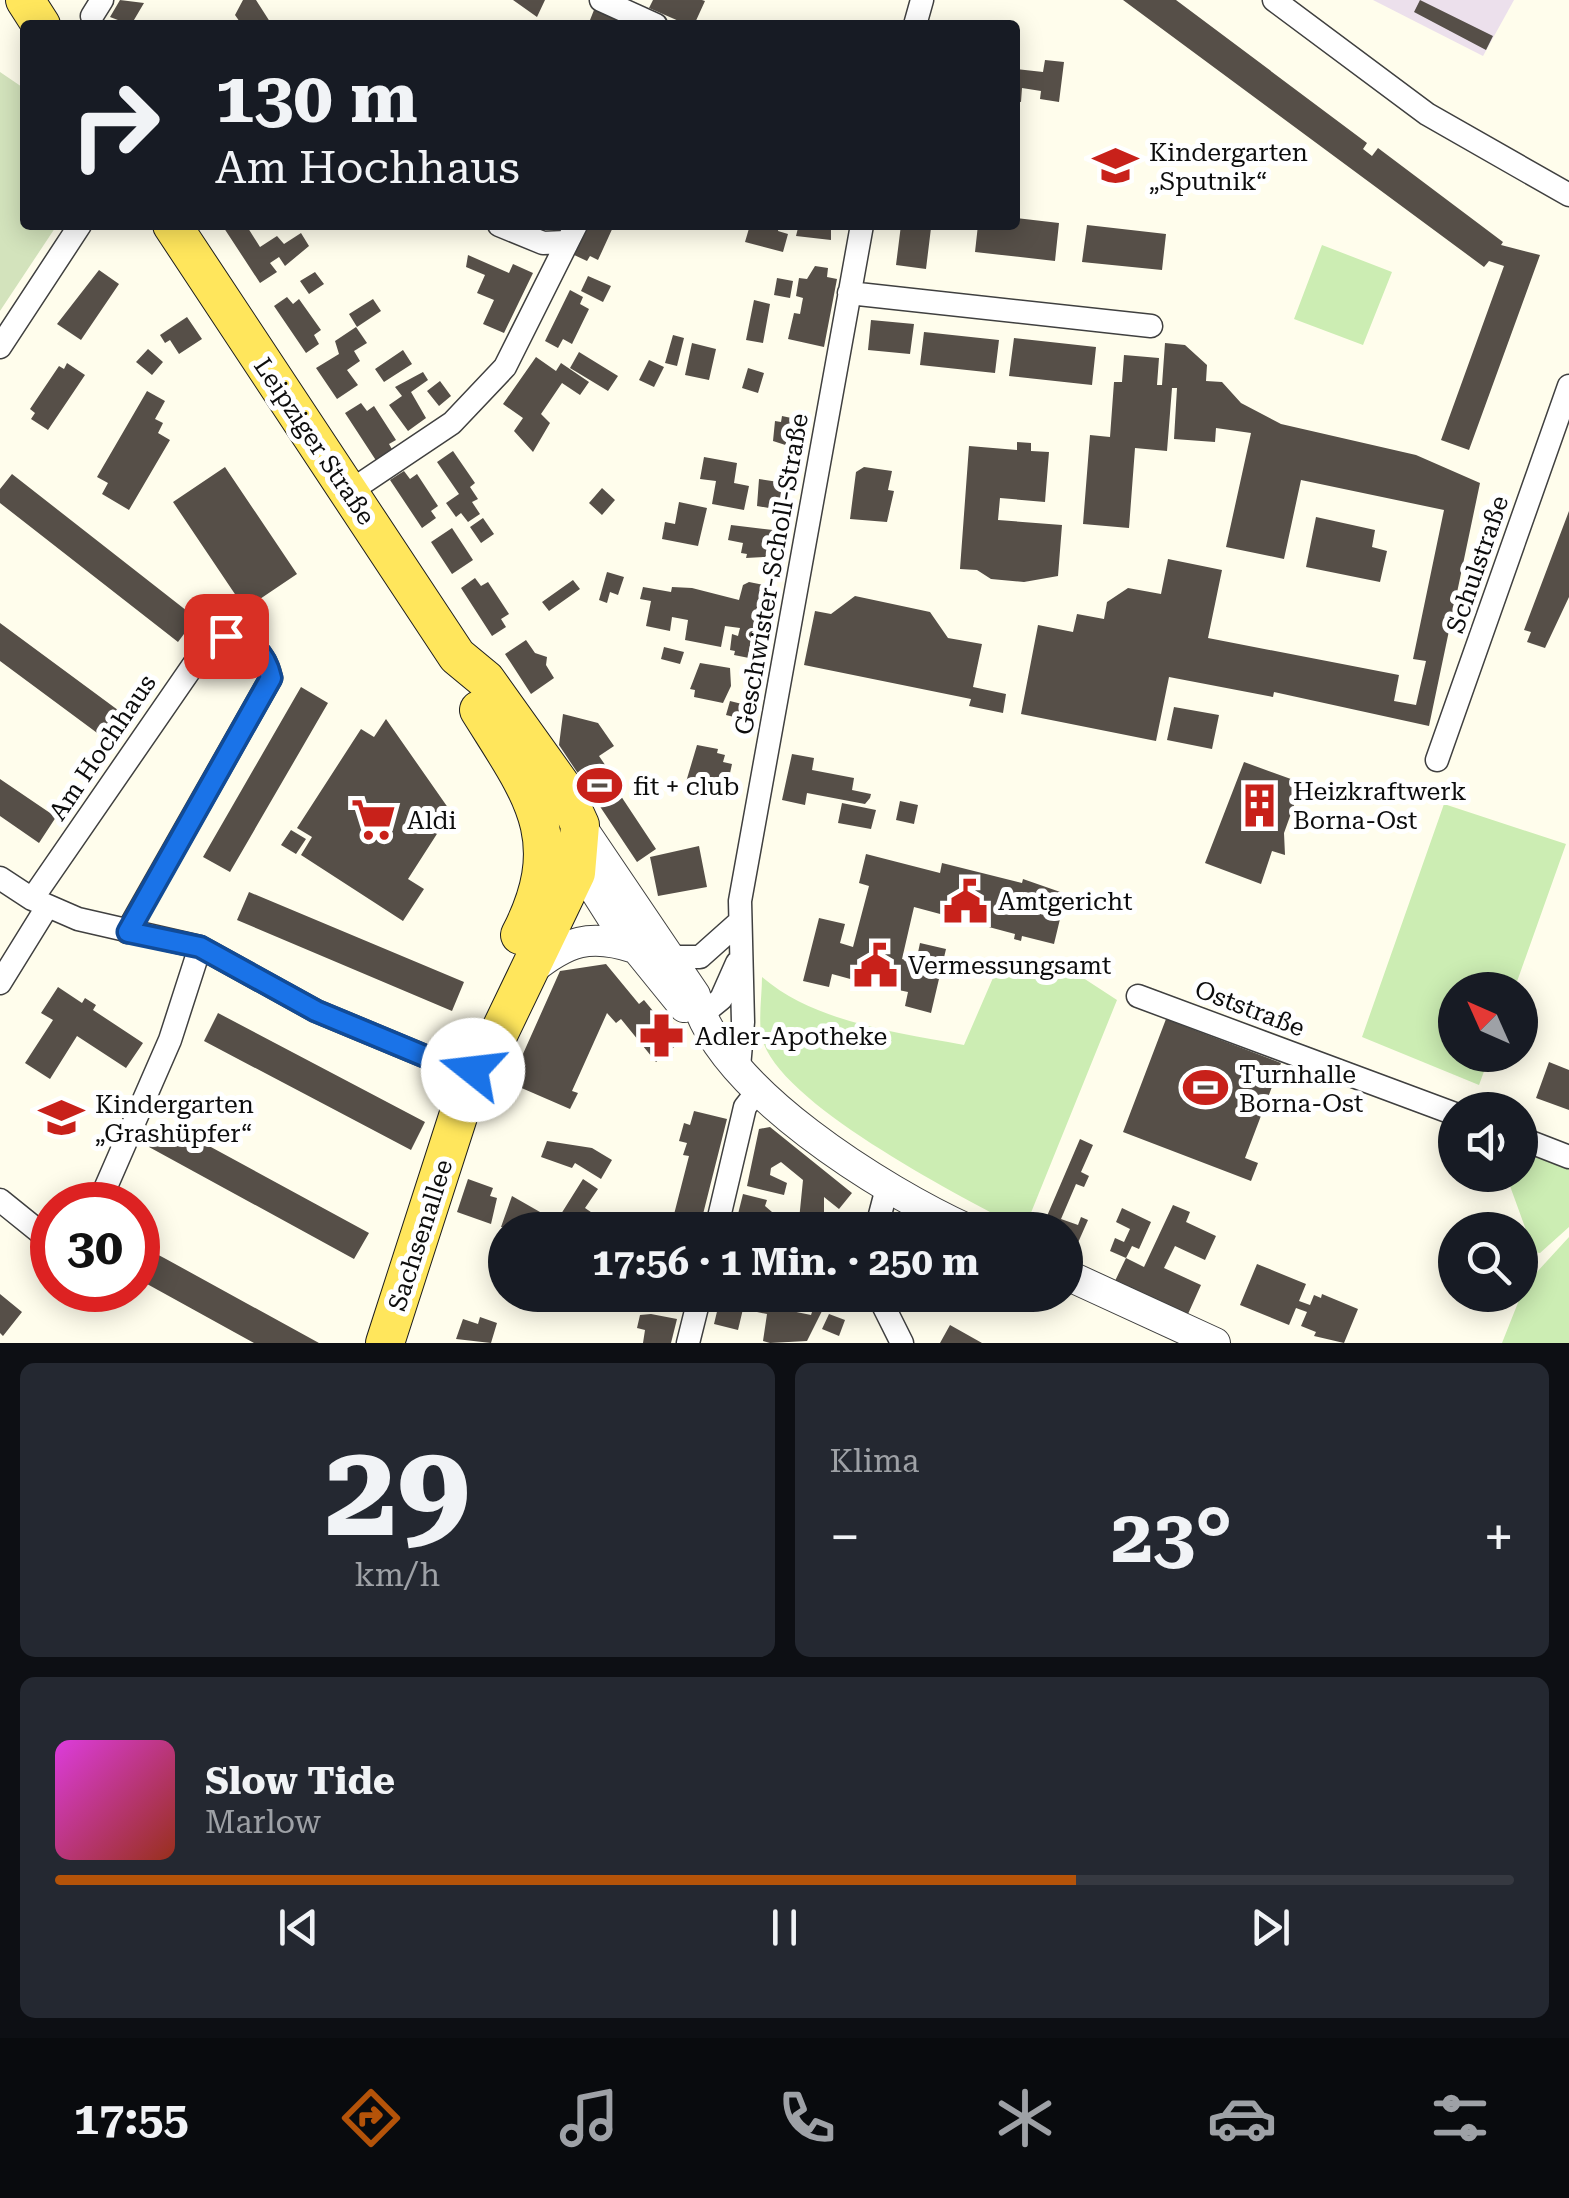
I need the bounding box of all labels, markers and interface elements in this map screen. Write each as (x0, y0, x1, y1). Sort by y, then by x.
text: 130 m (215, 57, 418, 139)
icon: right (50, 60, 180, 190)
place label: Kindergarten „Sputnik“ (1149, 138, 1308, 196)
text: Am Hochhaus (215, 141, 520, 194)
school or university icon: Kindergarten „Sputnik“ (1092, 142, 1140, 190)
street label: Leipziger Straße (248, 352, 381, 530)
street label: Geschwister-Scholl-Straße (729, 411, 814, 737)
street label: Schulstraße (1440, 492, 1515, 637)
pin (184, 594, 269, 679)
icon: arrive (199, 609, 254, 664)
street label: Am Hochhaus (43, 669, 162, 826)
sports icon: fit + club (576, 762, 624, 810)
place label: fit + club (633, 772, 739, 801)
place label: Heizkraftwerk Borna-Ost (1293, 777, 1466, 835)
building icon: Heizkraftwerk Borna-Ost (1236, 781, 1284, 829)
supermarket icon: Aldi (350, 796, 398, 844)
place label: Aldi (407, 806, 457, 835)
public building icon: Amtgericht (941, 877, 989, 925)
place label: Amtgericht (998, 887, 1132, 916)
public building icon: Vermessungsamt (851, 941, 899, 989)
place label: Vermessungsamt (908, 951, 1111, 980)
north arrow (1438, 972, 1538, 1072)
map controls (1438, 972, 1538, 1312)
street label: Oststraße (1191, 974, 1309, 1043)
pharmacy icon: Adler-Apotheke (638, 1012, 686, 1060)
position arrow (421, 1018, 525, 1122)
place label: Adler-Apotheke (695, 1022, 887, 1051)
place label: Turnhalle Borna-Ost (1239, 1060, 1363, 1118)
sports icon: Turnhalle Borna-Ost (1182, 1064, 1230, 1112)
place label: Kindergarten „Grashüpfer“ (95, 1090, 254, 1148)
button: sound (1438, 1092, 1538, 1192)
school or university icon: Kindergarten „Grashüpfer“ (38, 1094, 86, 1142)
street label: Sachsenallee (382, 1156, 459, 1314)
speed limit sign: 30 (30, 1182, 160, 1312)
button: search (1438, 1212, 1538, 1312)
text: 17:56 · 1 Min. · 250 m (592, 1240, 979, 1284)
text: 29 (324, 1414, 470, 1567)
text: Klima (830, 1442, 919, 1480)
text: 23° (1111, 1492, 1232, 1580)
text: − (830, 1505, 860, 1569)
text: + (1483, 1505, 1514, 1569)
text: km/h (354, 1556, 440, 1594)
text: Slow Tide (205, 1759, 395, 1803)
text: Marlow (205, 1803, 321, 1841)
icon: previous (271, 1900, 326, 1955)
icon: pause (757, 1900, 812, 1955)
icon: next (1243, 1900, 1298, 1955)
icon: directions (336, 2083, 406, 2153)
icon: music (554, 2083, 624, 2153)
icon: phone (772, 2083, 842, 2153)
icon: climate (990, 2083, 1060, 2153)
icon: car (1207, 2083, 1277, 2153)
icon: filters (1425, 2083, 1495, 2153)
text: 17:55 (74, 2092, 189, 2145)

